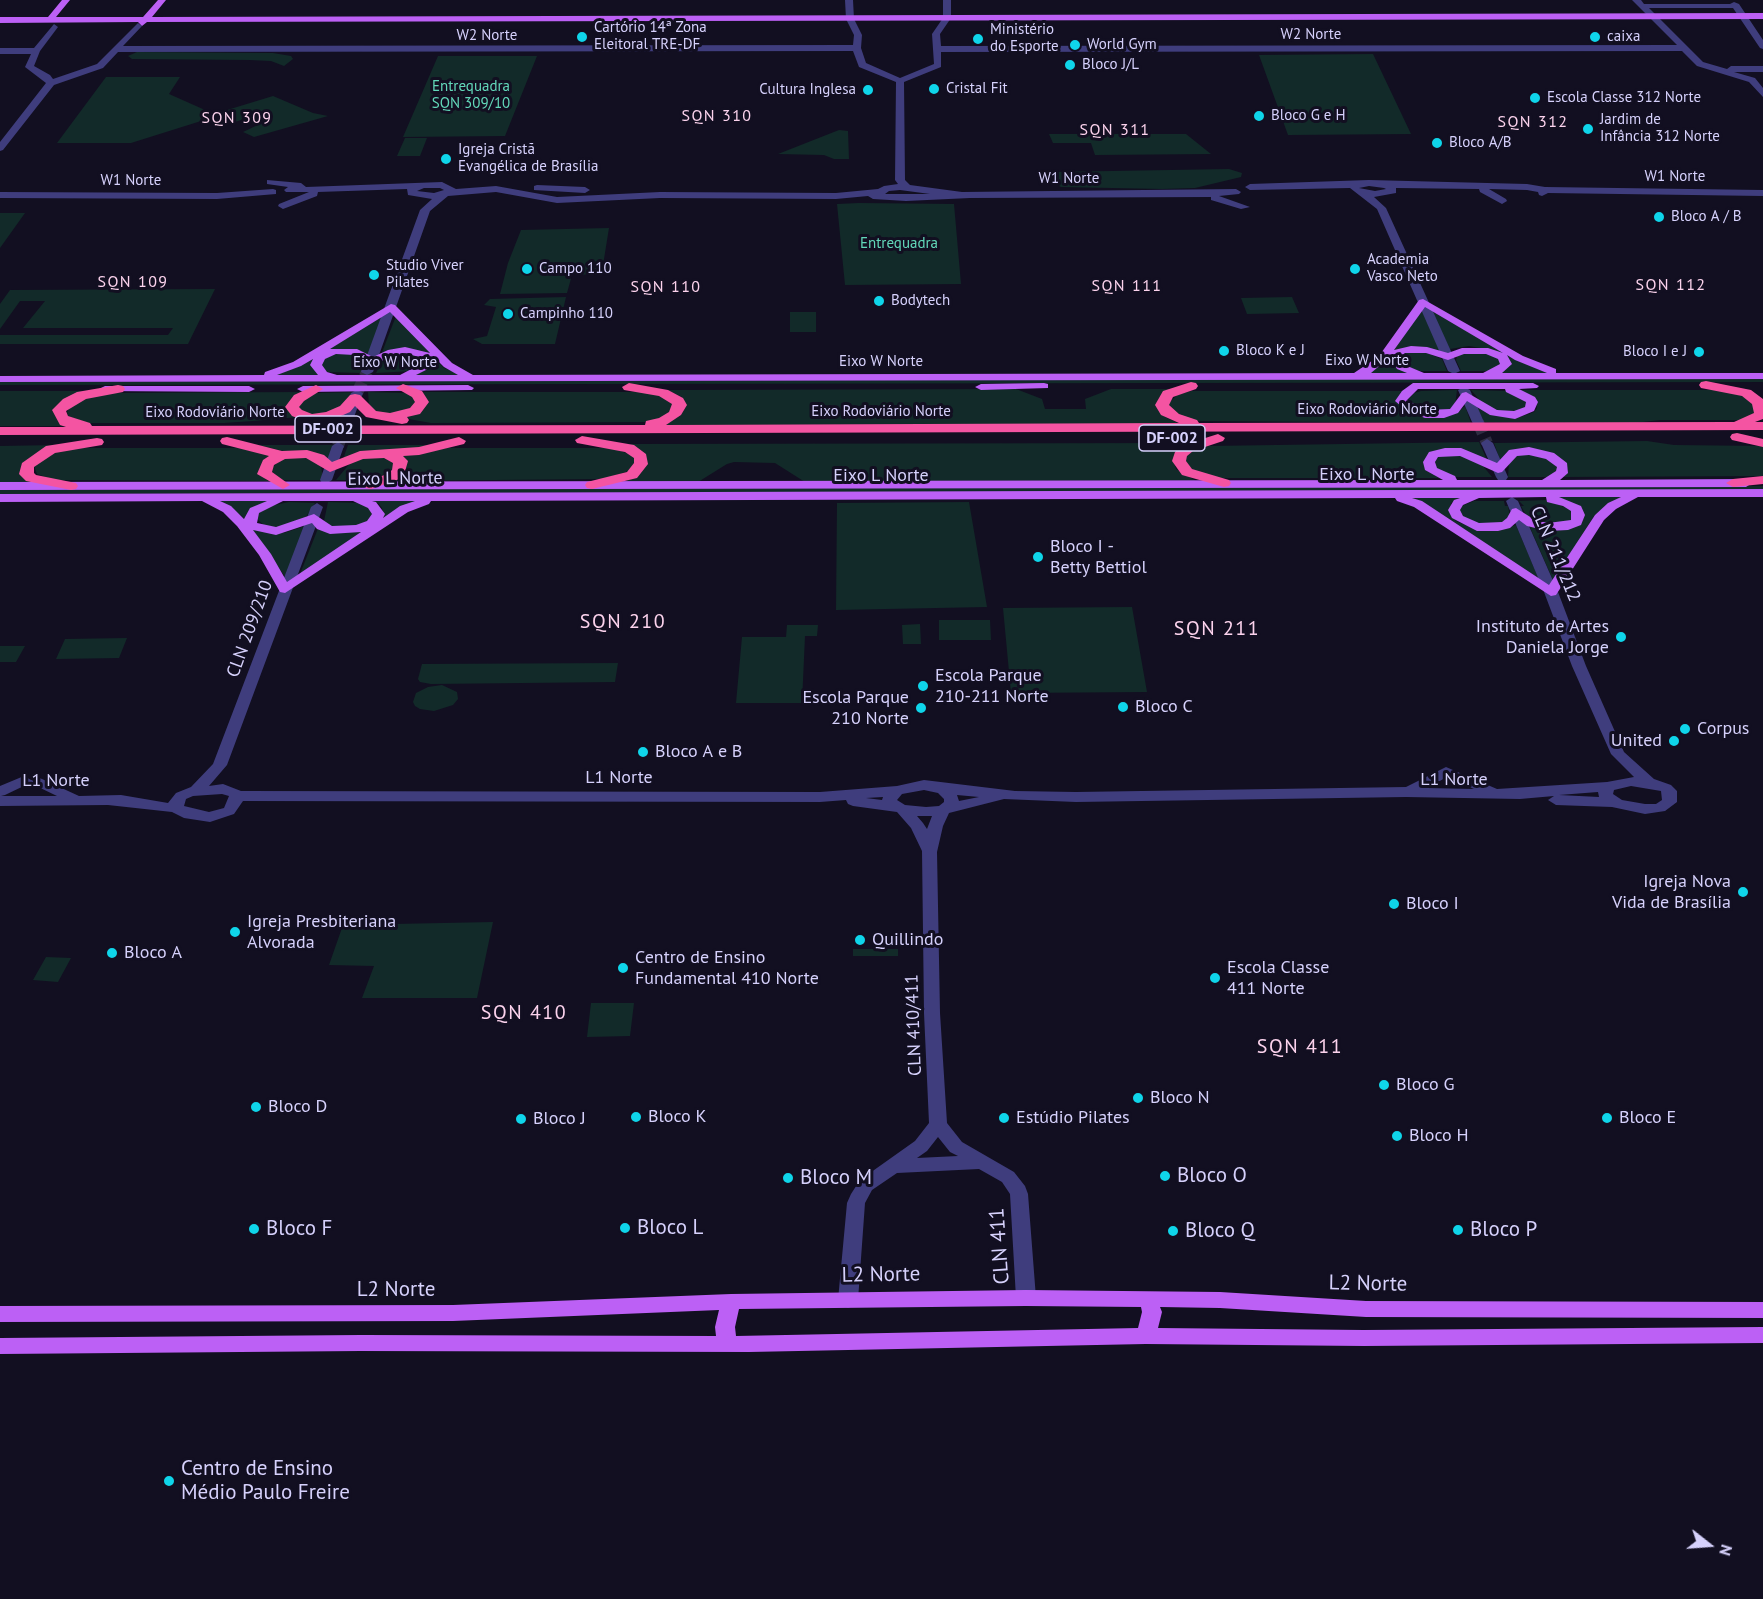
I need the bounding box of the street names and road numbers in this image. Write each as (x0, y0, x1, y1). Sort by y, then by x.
street label: W2 Norte (1281, 26, 1341, 44)
street label: W2 Norte (457, 27, 517, 45)
street label: W1 Norte (1645, 168, 1705, 186)
street label: W1 Norte (1039, 170, 1099, 188)
street label: W1 Norte (101, 172, 161, 190)
street label: Eixo W Norte (1325, 352, 1409, 370)
street label: Eixo W Norte (839, 353, 923, 371)
street label: Eixo W Norte (353, 354, 437, 372)
street label: Eixo Rodoviário Norte (1297, 401, 1437, 419)
street label: Eixo Rodoviário Norte (811, 403, 951, 421)
street label: Eixo Rodoviário Norte (145, 404, 285, 422)
road number: DF-002 (295, 416, 361, 442)
road number: DF-002 (1139, 425, 1205, 451)
street label: Eixo L Norte (1319, 464, 1415, 486)
street label: Eixo L Norte (833, 465, 929, 487)
street label: Eixo L Norte (347, 467, 443, 491)
street label: CLN 211/212 (1525, 503, 1585, 605)
street label: CLN 209/210 (222, 578, 278, 680)
street label: L1 Norte (585, 767, 653, 789)
street label: L1 Norte (1420, 769, 1488, 791)
street label: L1 Norte (22, 770, 90, 792)
street label: CLN 410/411 (901, 974, 927, 1076)
street label: CLN 411 (985, 1207, 1015, 1285)
street label: L2 Norte (841, 1262, 921, 1288)
street label: L2 Norte (1328, 1271, 1408, 1297)
street label: L2 Norte (357, 1277, 435, 1303)

